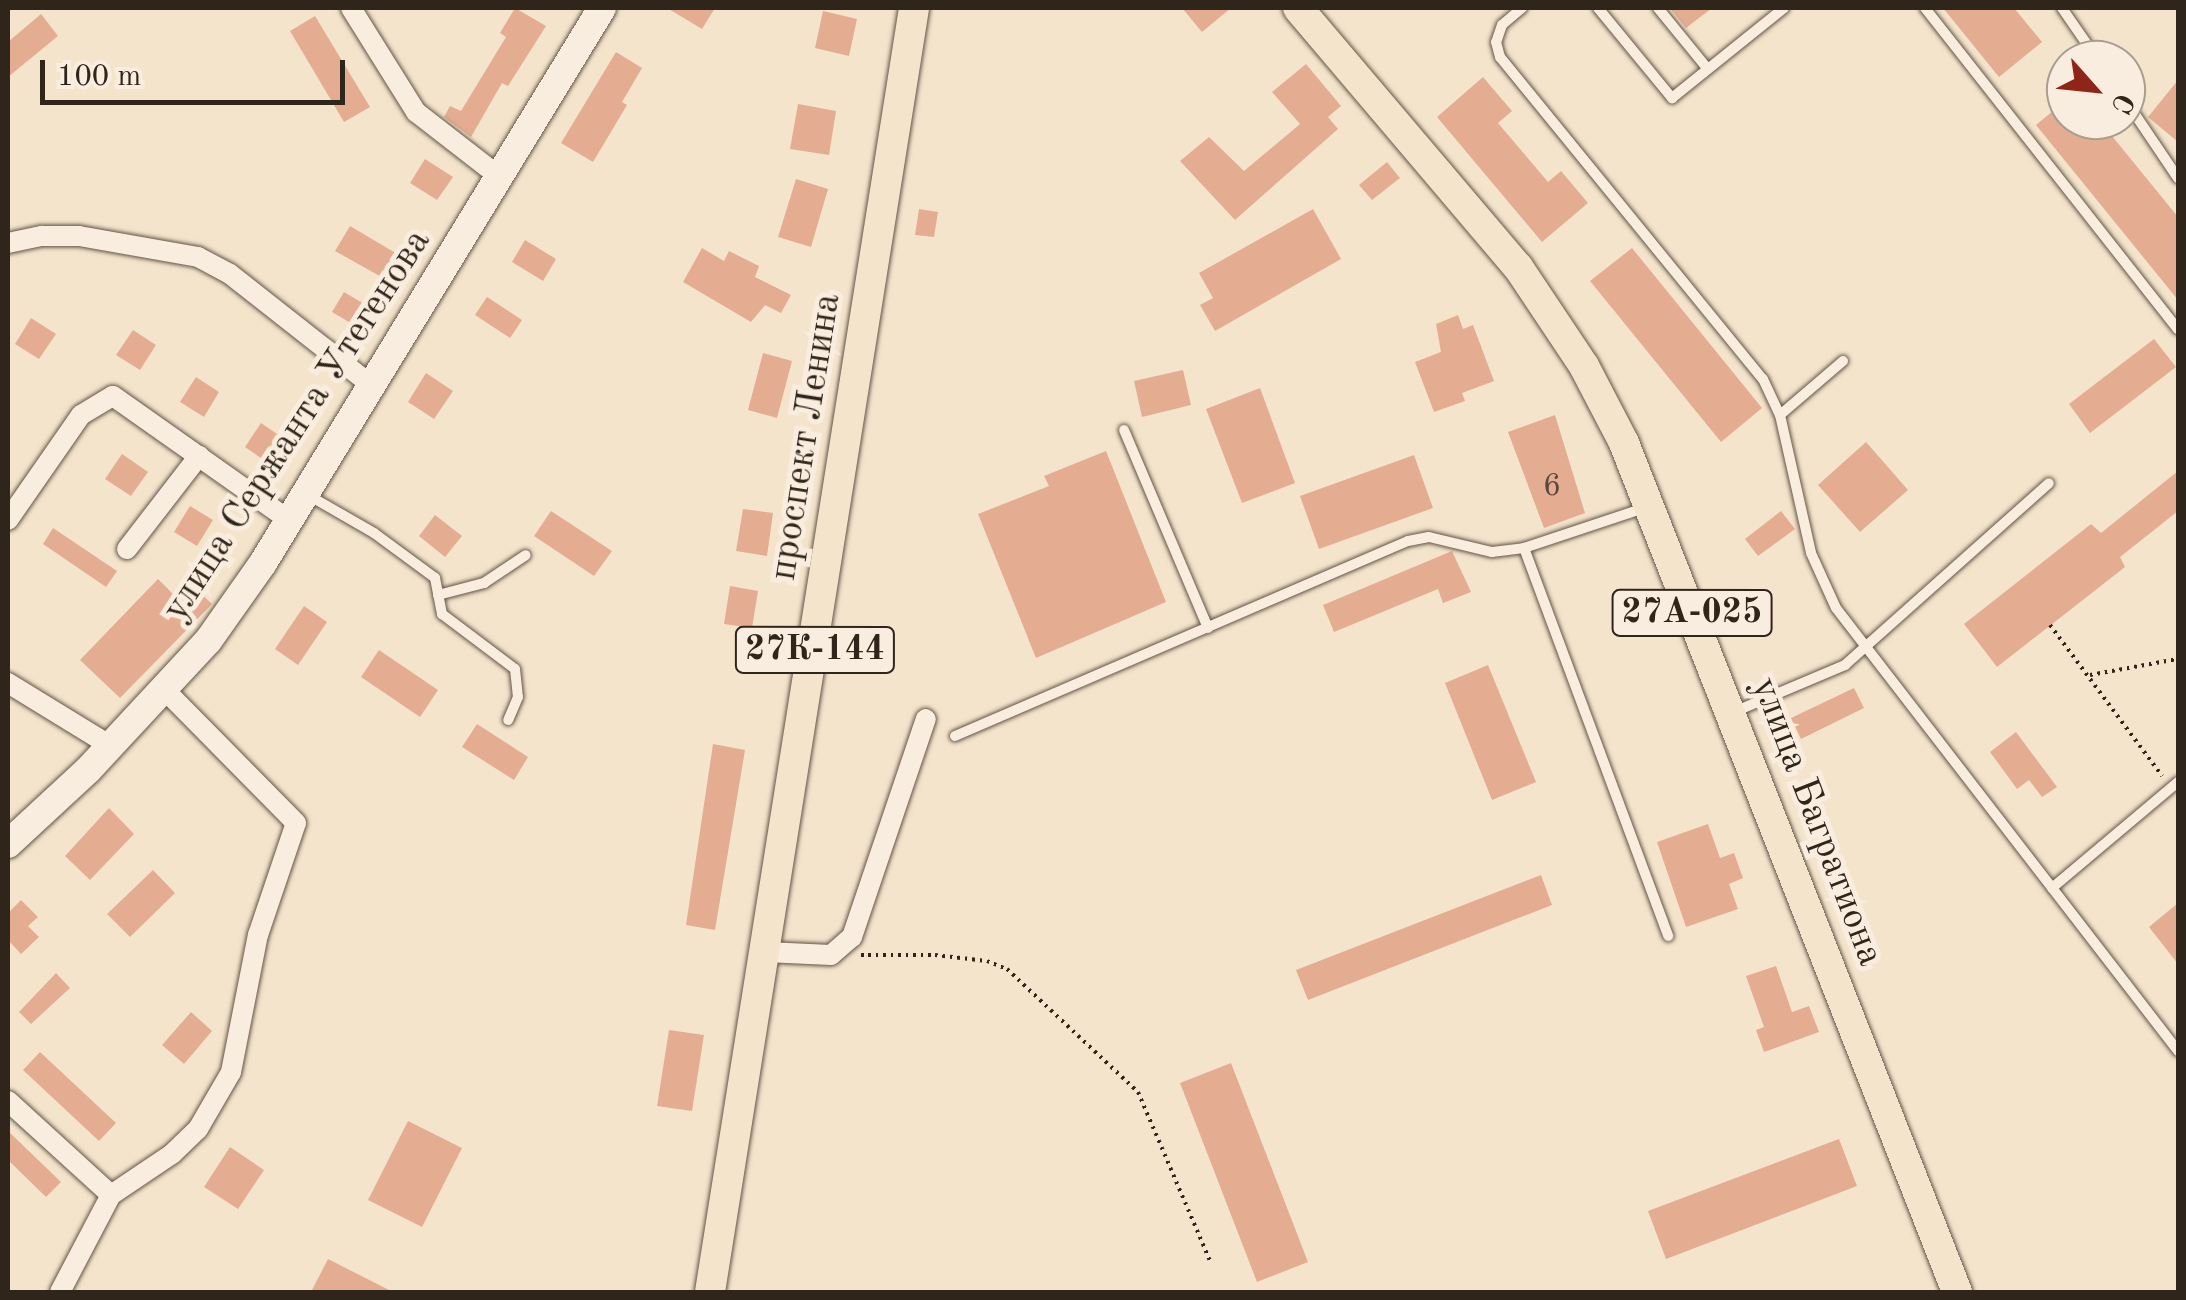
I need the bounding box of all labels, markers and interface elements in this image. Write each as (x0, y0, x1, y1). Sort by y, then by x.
scale bar (45, 40, 350, 102)
north arrow (2046, 40, 2146, 140)
text: 100 m (57, 62, 141, 92)
text: С (2104, 88, 2138, 117)
street label: улица Сержанта Утегенова (154, 221, 442, 631)
street label: проспект Ленина (762, 290, 852, 584)
house number: 6 (1543, 468, 1561, 506)
road number: 27А-025 (1610, 583, 1774, 643)
road number: 27К-144 (732, 620, 898, 680)
street label: улица Багратиона (1740, 671, 1892, 973)

